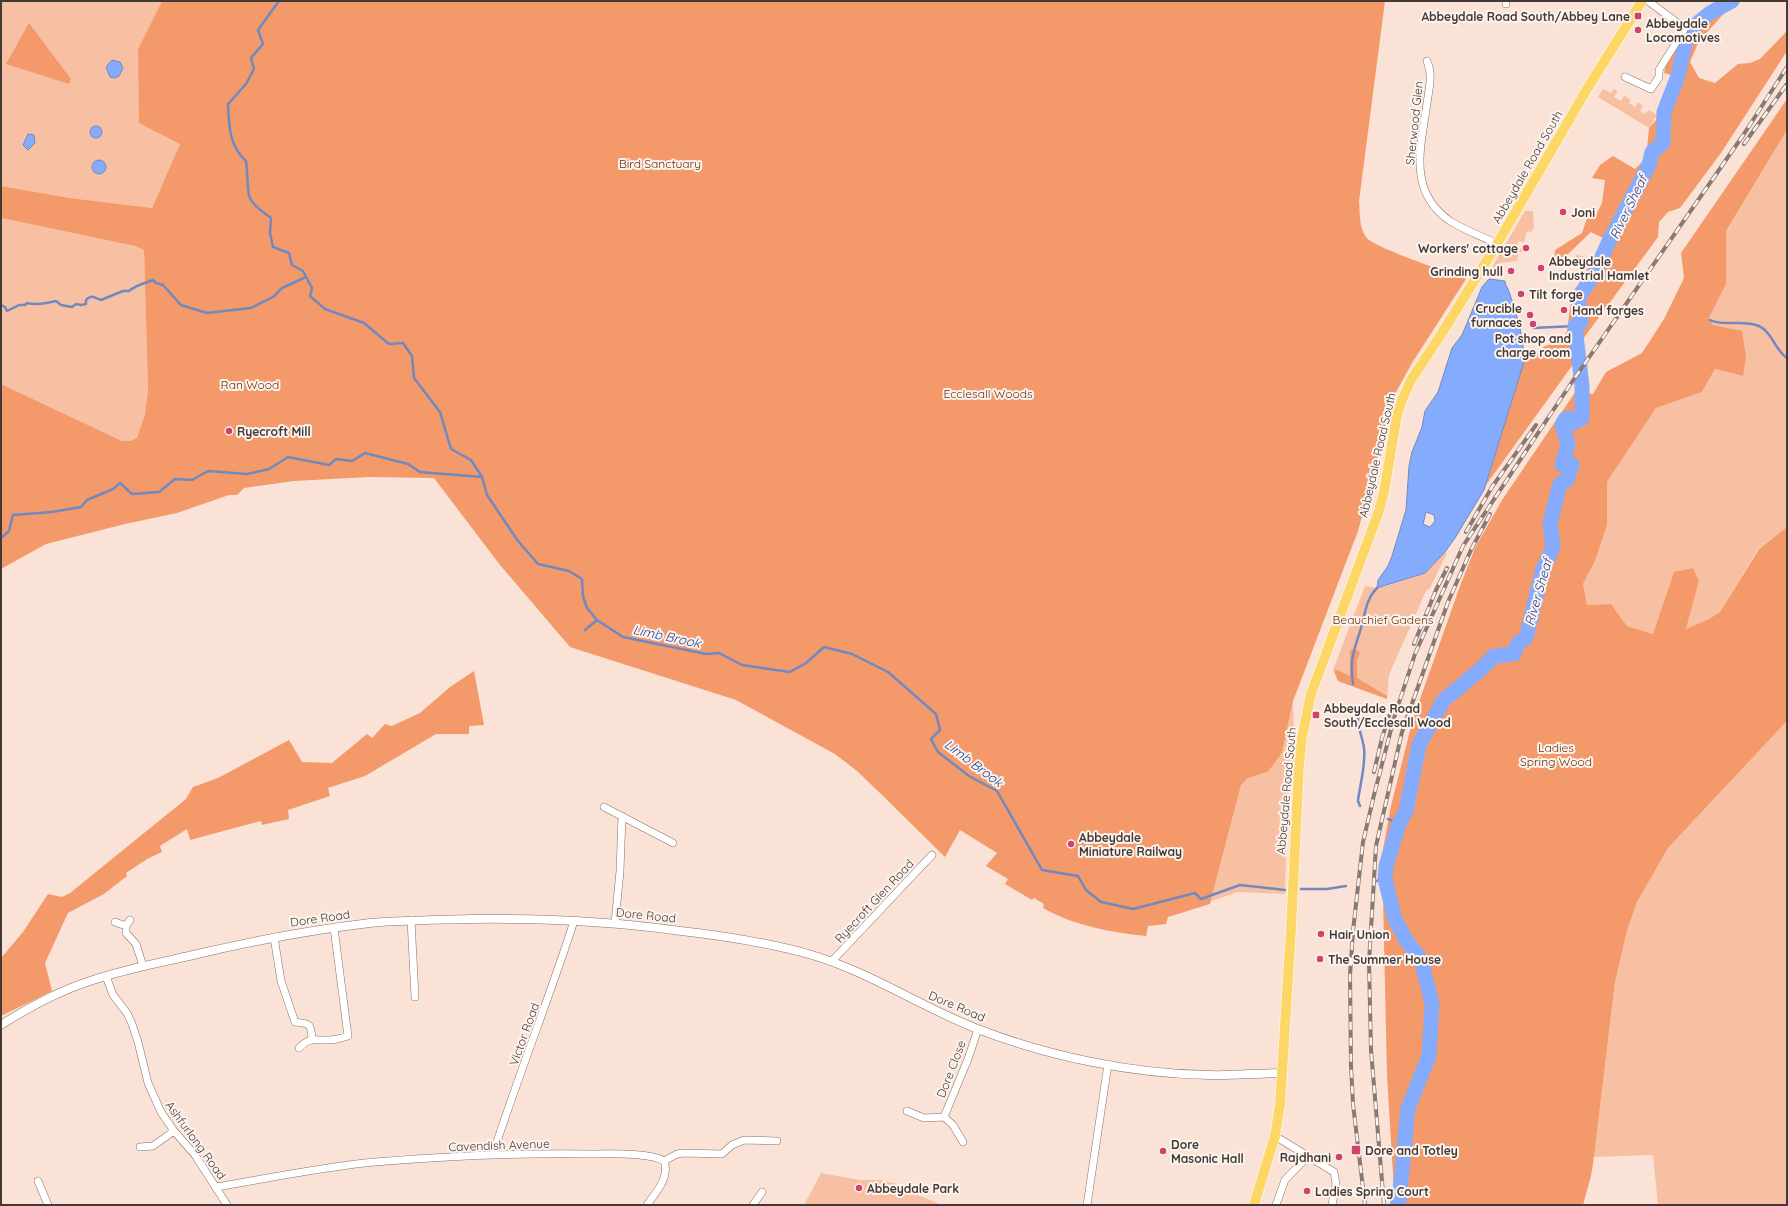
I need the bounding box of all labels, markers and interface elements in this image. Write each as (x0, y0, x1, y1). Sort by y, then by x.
place label: Abbeydale Road South/Abbey Lane (1421, 9, 1630, 24)
marker: Abbeydale Road South/Abbey Lane (1633, 11, 1643, 21)
place label: Abbeydale Locomotives (1646, 16, 1720, 45)
marker: Abbeydale Locomotives (1633, 25, 1643, 35)
street label: Sherwood Glen (1402, 80, 1426, 166)
street label: Abbeydale Road South (1489, 108, 1565, 226)
park label: Bird Sanctuary (619, 156, 701, 171)
water label: River Sheaf (1606, 170, 1651, 241)
place label: Joni (1571, 205, 1595, 220)
marker: Joni (1558, 207, 1568, 217)
place label: Workers' cottage (1418, 241, 1518, 256)
marker: Workers' cottage (1521, 243, 1531, 253)
place label: Abbeydale Industrial Hamlet (1549, 254, 1650, 283)
marker: Abbeydale Industrial Hamlet (1536, 263, 1546, 273)
place label: Grinding hull (1430, 264, 1503, 279)
marker: Grinding hull (1506, 266, 1516, 276)
place label: Tilt forge (1529, 287, 1583, 302)
marker: Tilt forge (1516, 289, 1526, 299)
place label: Crucible furnaces (1471, 301, 1522, 330)
place label: Hand forges (1572, 303, 1644, 318)
marker: Hand forges (1559, 305, 1569, 315)
marker: Crucible furnaces (1525, 310, 1535, 320)
marker: Pot shop and charge room (1528, 319, 1538, 329)
place label: Pot shop and charge room (1495, 331, 1571, 360)
park label: Ran Wood (221, 377, 279, 392)
park label: Ecclesall Woods (943, 386, 1033, 401)
street label: Abbeydale Road South (1355, 391, 1399, 519)
place label: Ryecroft Mill (237, 424, 311, 439)
marker: Ryecroft Mill (224, 426, 234, 436)
water label: River Sheaf (1521, 554, 1556, 627)
park label: Beauchief Gadens (1333, 612, 1434, 627)
water label: Limb Brook (632, 621, 703, 651)
place label: Abbeydale Road South/Ecclesall Wood (1324, 701, 1451, 730)
marker: Abbeydale Road South/Ecclesall Wood (1311, 710, 1321, 720)
street label: Abbeydale Road South (1273, 727, 1299, 855)
water label: Limb Brook (942, 736, 1007, 791)
park label: Ladies Spring Wood (1520, 740, 1592, 769)
place label: Abbeydale Miniature Railway (1079, 830, 1182, 859)
marker: Abbeydale Miniature Railway (1066, 839, 1076, 849)
street label: Ryecroft Glen Road (831, 856, 917, 946)
street label: Dore Road (615, 904, 677, 926)
street label: Dore Road (289, 906, 351, 930)
place label: Hair Union (1329, 927, 1390, 942)
marker: Hair Union (1316, 929, 1326, 939)
place label: The Summer House (1328, 952, 1441, 967)
marker: The Summer House (1315, 954, 1325, 964)
street label: Dore Road (926, 987, 988, 1025)
street label: Victor Road (506, 1001, 542, 1067)
street label: Dore Close (933, 1038, 969, 1100)
street label: Ashfurlong Road (162, 1098, 230, 1182)
street label: Cavendish Avenue (448, 1136, 550, 1154)
place label: Dore Masonic Hall (1171, 1137, 1244, 1166)
place label: Dore and Totley (1365, 1143, 1458, 1158)
marker: Dore and Totley (1350, 1144, 1362, 1156)
marker: Dore Masonic Hall (1158, 1146, 1168, 1156)
place label: Rajdhani (1280, 1150, 1331, 1165)
marker: Rajdhani (1334, 1152, 1344, 1162)
place label: Abbeydale Park (867, 1181, 959, 1196)
marker: Abbeydale Park (854, 1183, 864, 1193)
place label: Ladies Spring Court (1315, 1184, 1429, 1199)
marker: Ladies Spring Court (1302, 1186, 1312, 1196)

